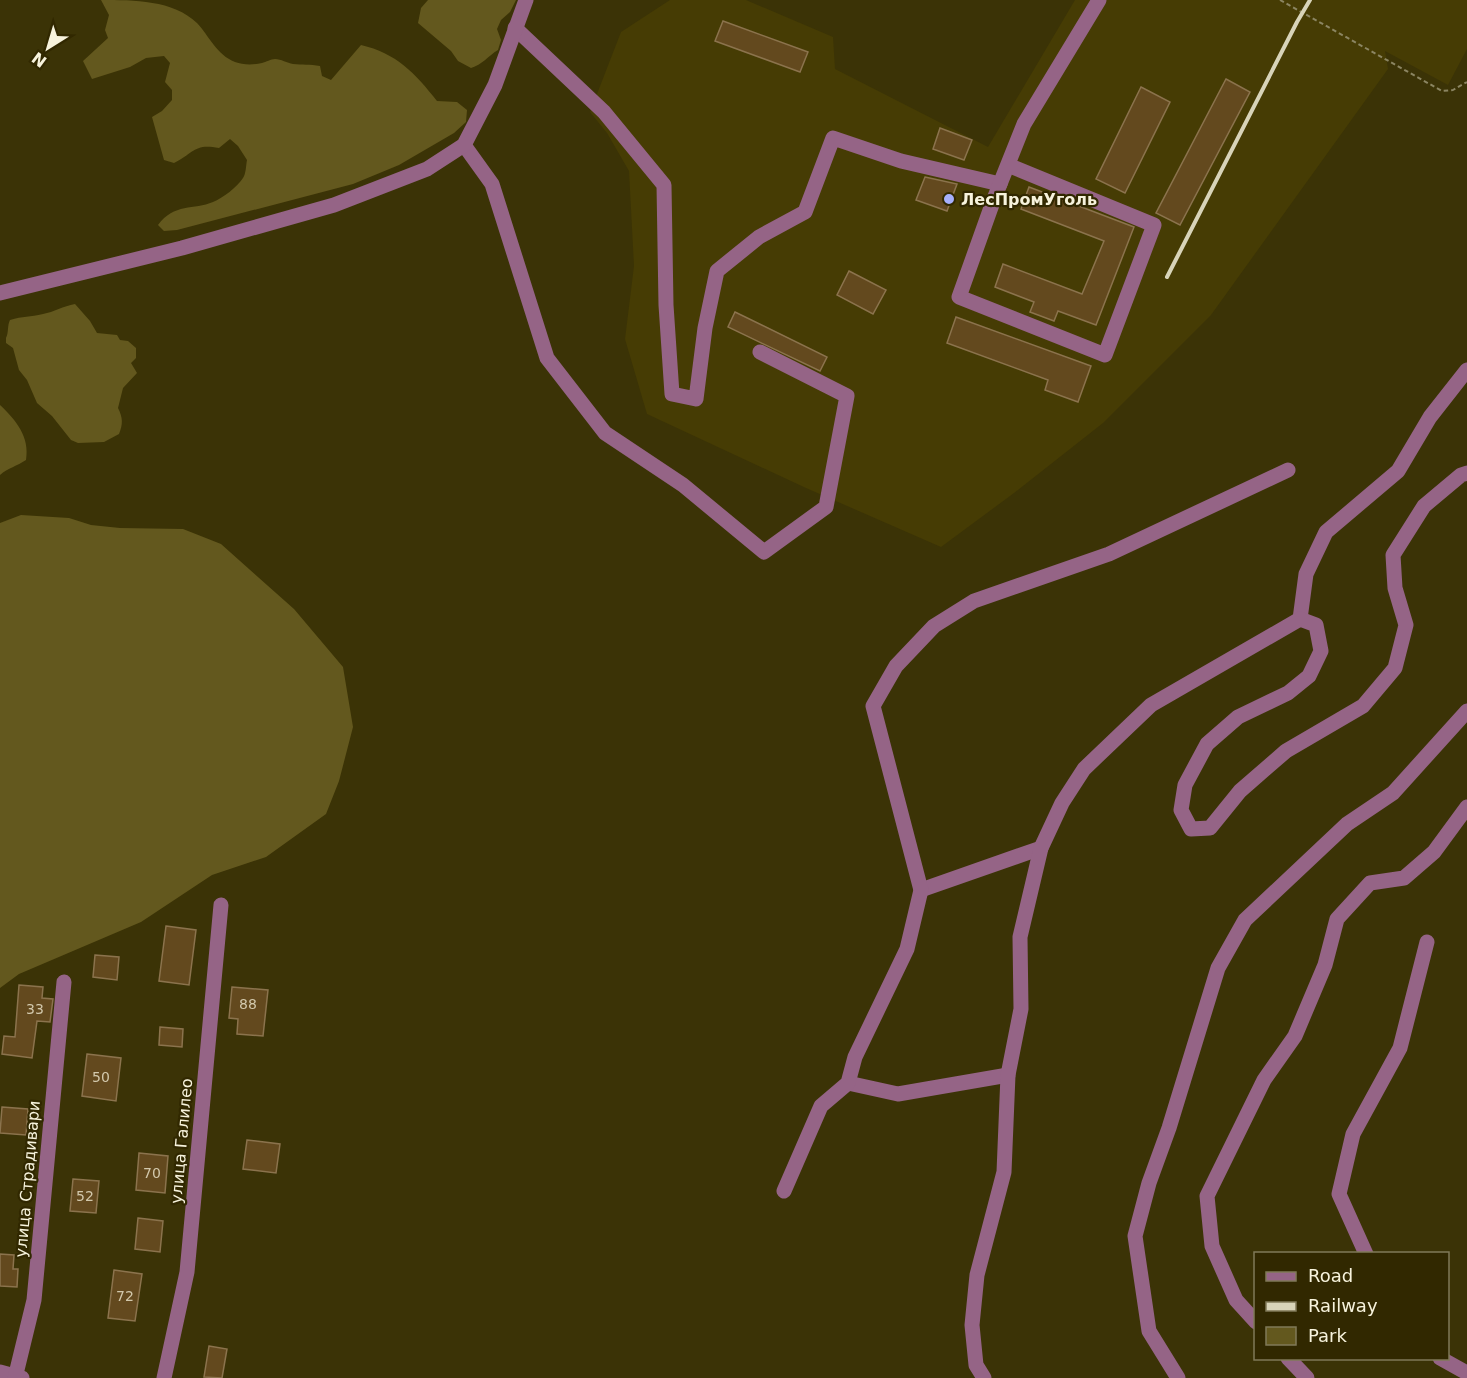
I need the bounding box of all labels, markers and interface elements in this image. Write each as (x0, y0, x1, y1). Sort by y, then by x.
north arrow (18, 18, 78, 78)
text: N (28, 48, 50, 71)
place label: ЛесПромУголь (961, 190, 1097, 209)
marker: ЛесПромУголь (942, 192, 956, 206)
house number: 88 (239, 996, 257, 1012)
house number: 33 (26, 1001, 44, 1017)
house number: 50 (92, 1069, 110, 1085)
street label: улица Галилео (167, 1077, 196, 1205)
street label: улица Страдивари (11, 1100, 44, 1258)
house number: 70 (143, 1165, 161, 1181)
house number: 52 (76, 1188, 94, 1204)
legend (1254, 1252, 1449, 1360)
text: Road (1308, 1265, 1353, 1286)
house number: 72 (116, 1288, 134, 1304)
text: Railway (1308, 1295, 1378, 1316)
text: Park (1308, 1325, 1347, 1346)

